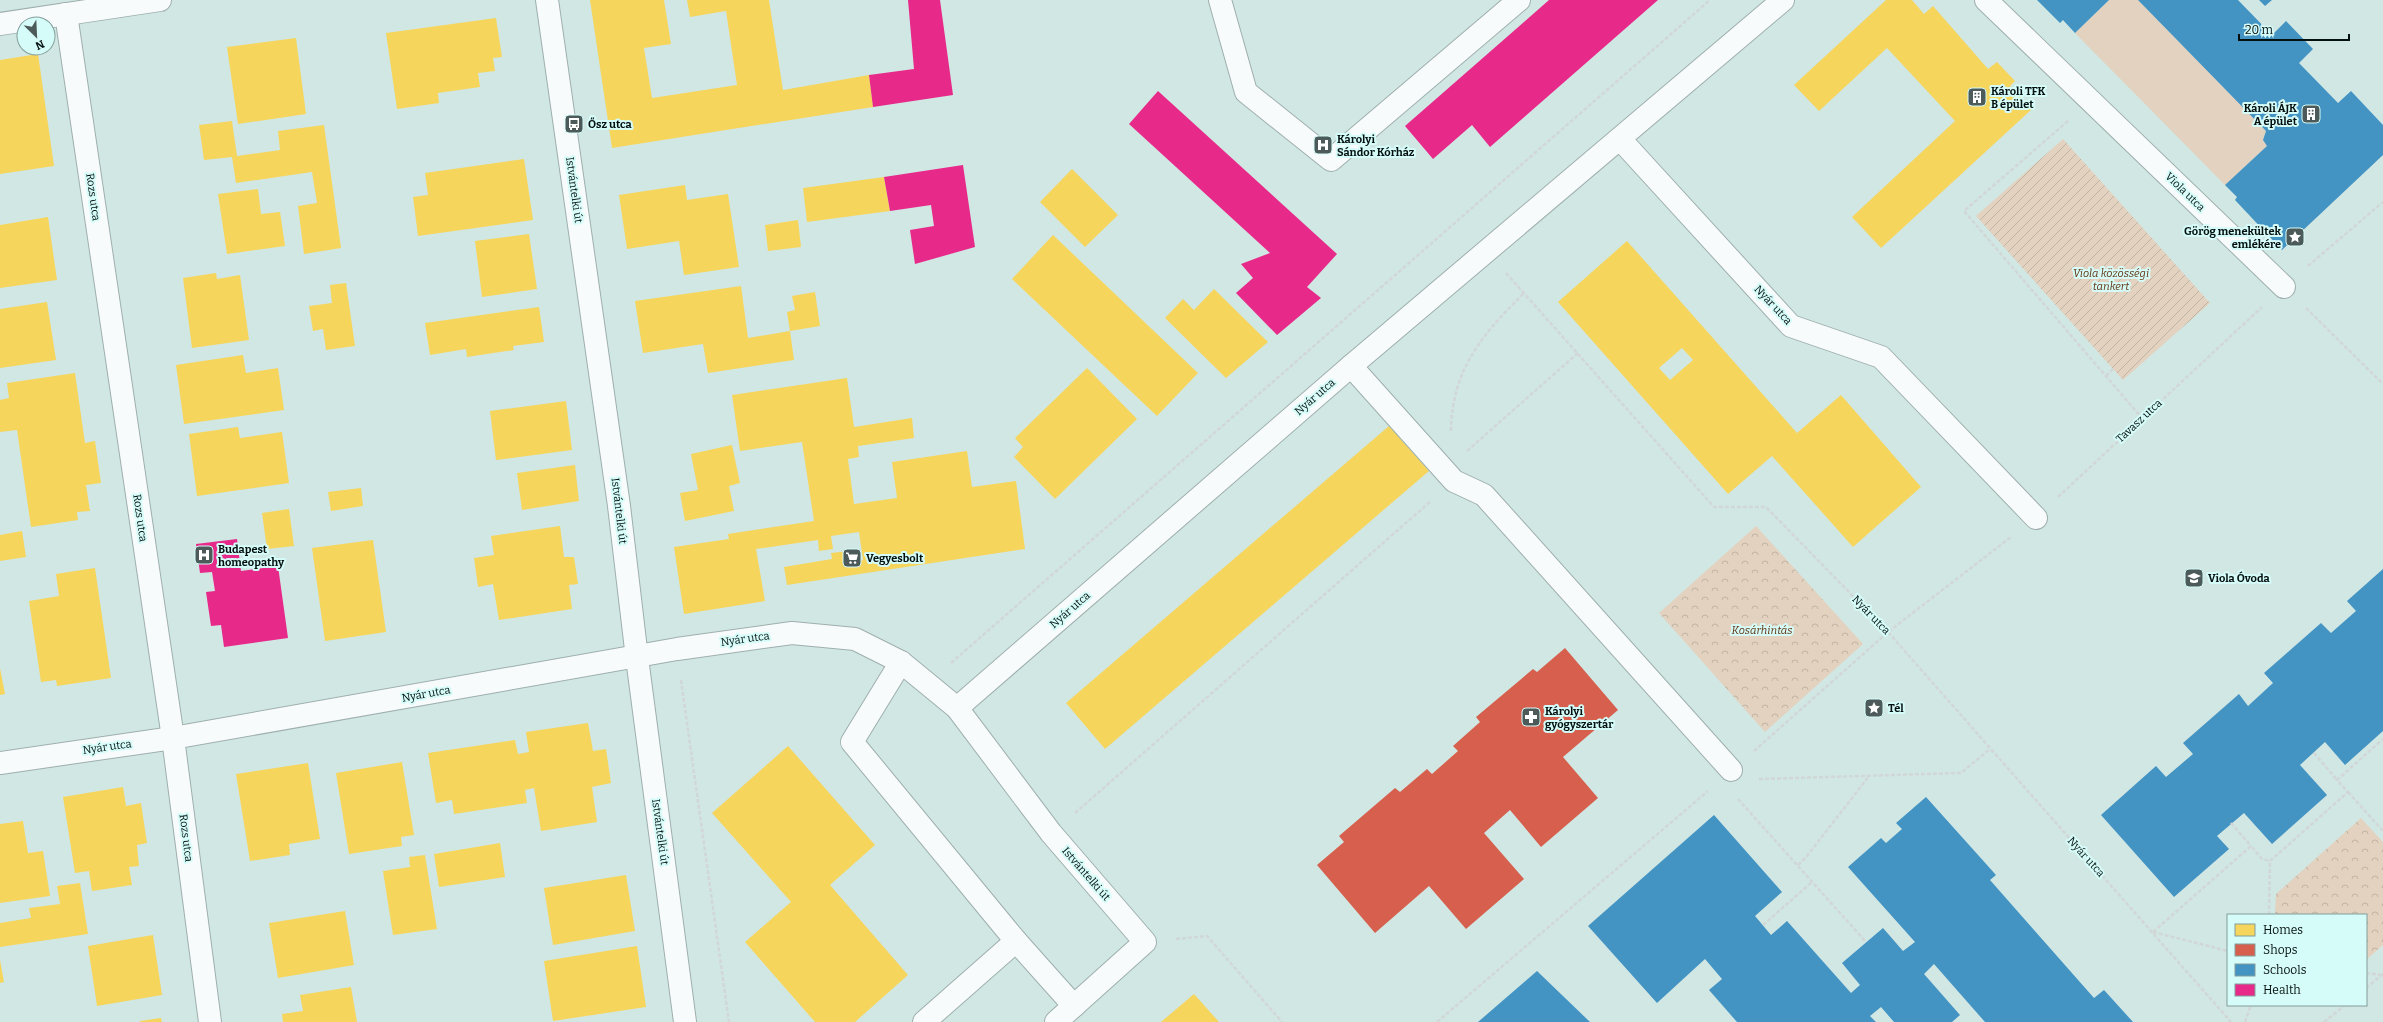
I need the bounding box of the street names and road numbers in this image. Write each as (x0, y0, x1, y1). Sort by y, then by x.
street label: Istvántelki út (563, 156, 585, 224)
street label: Viola utca (2162, 170, 2208, 214)
street label: Rozs utca (83, 172, 103, 222)
street label: Nyár utca (1751, 283, 1795, 327)
street label: Nyár utca (1292, 376, 1338, 418)
street label: Tavasz utca (2113, 396, 2165, 446)
street label: Istvántelki út (608, 477, 630, 545)
street label: Rozs utca (130, 493, 150, 543)
street label: Nyár utca (1047, 589, 1093, 631)
street label: Nyár utca (1849, 593, 1893, 637)
street label: Nyár utca (720, 629, 770, 649)
street label: Nyár utca (401, 683, 451, 705)
street label: Nyár utca (82, 737, 132, 757)
street label: Istvántelki út (649, 798, 671, 866)
street label: Rozs utca (177, 813, 195, 863)
street label: Nyár utca (2065, 834, 2107, 880)
street label: Istvántelki út (1059, 845, 1113, 903)

